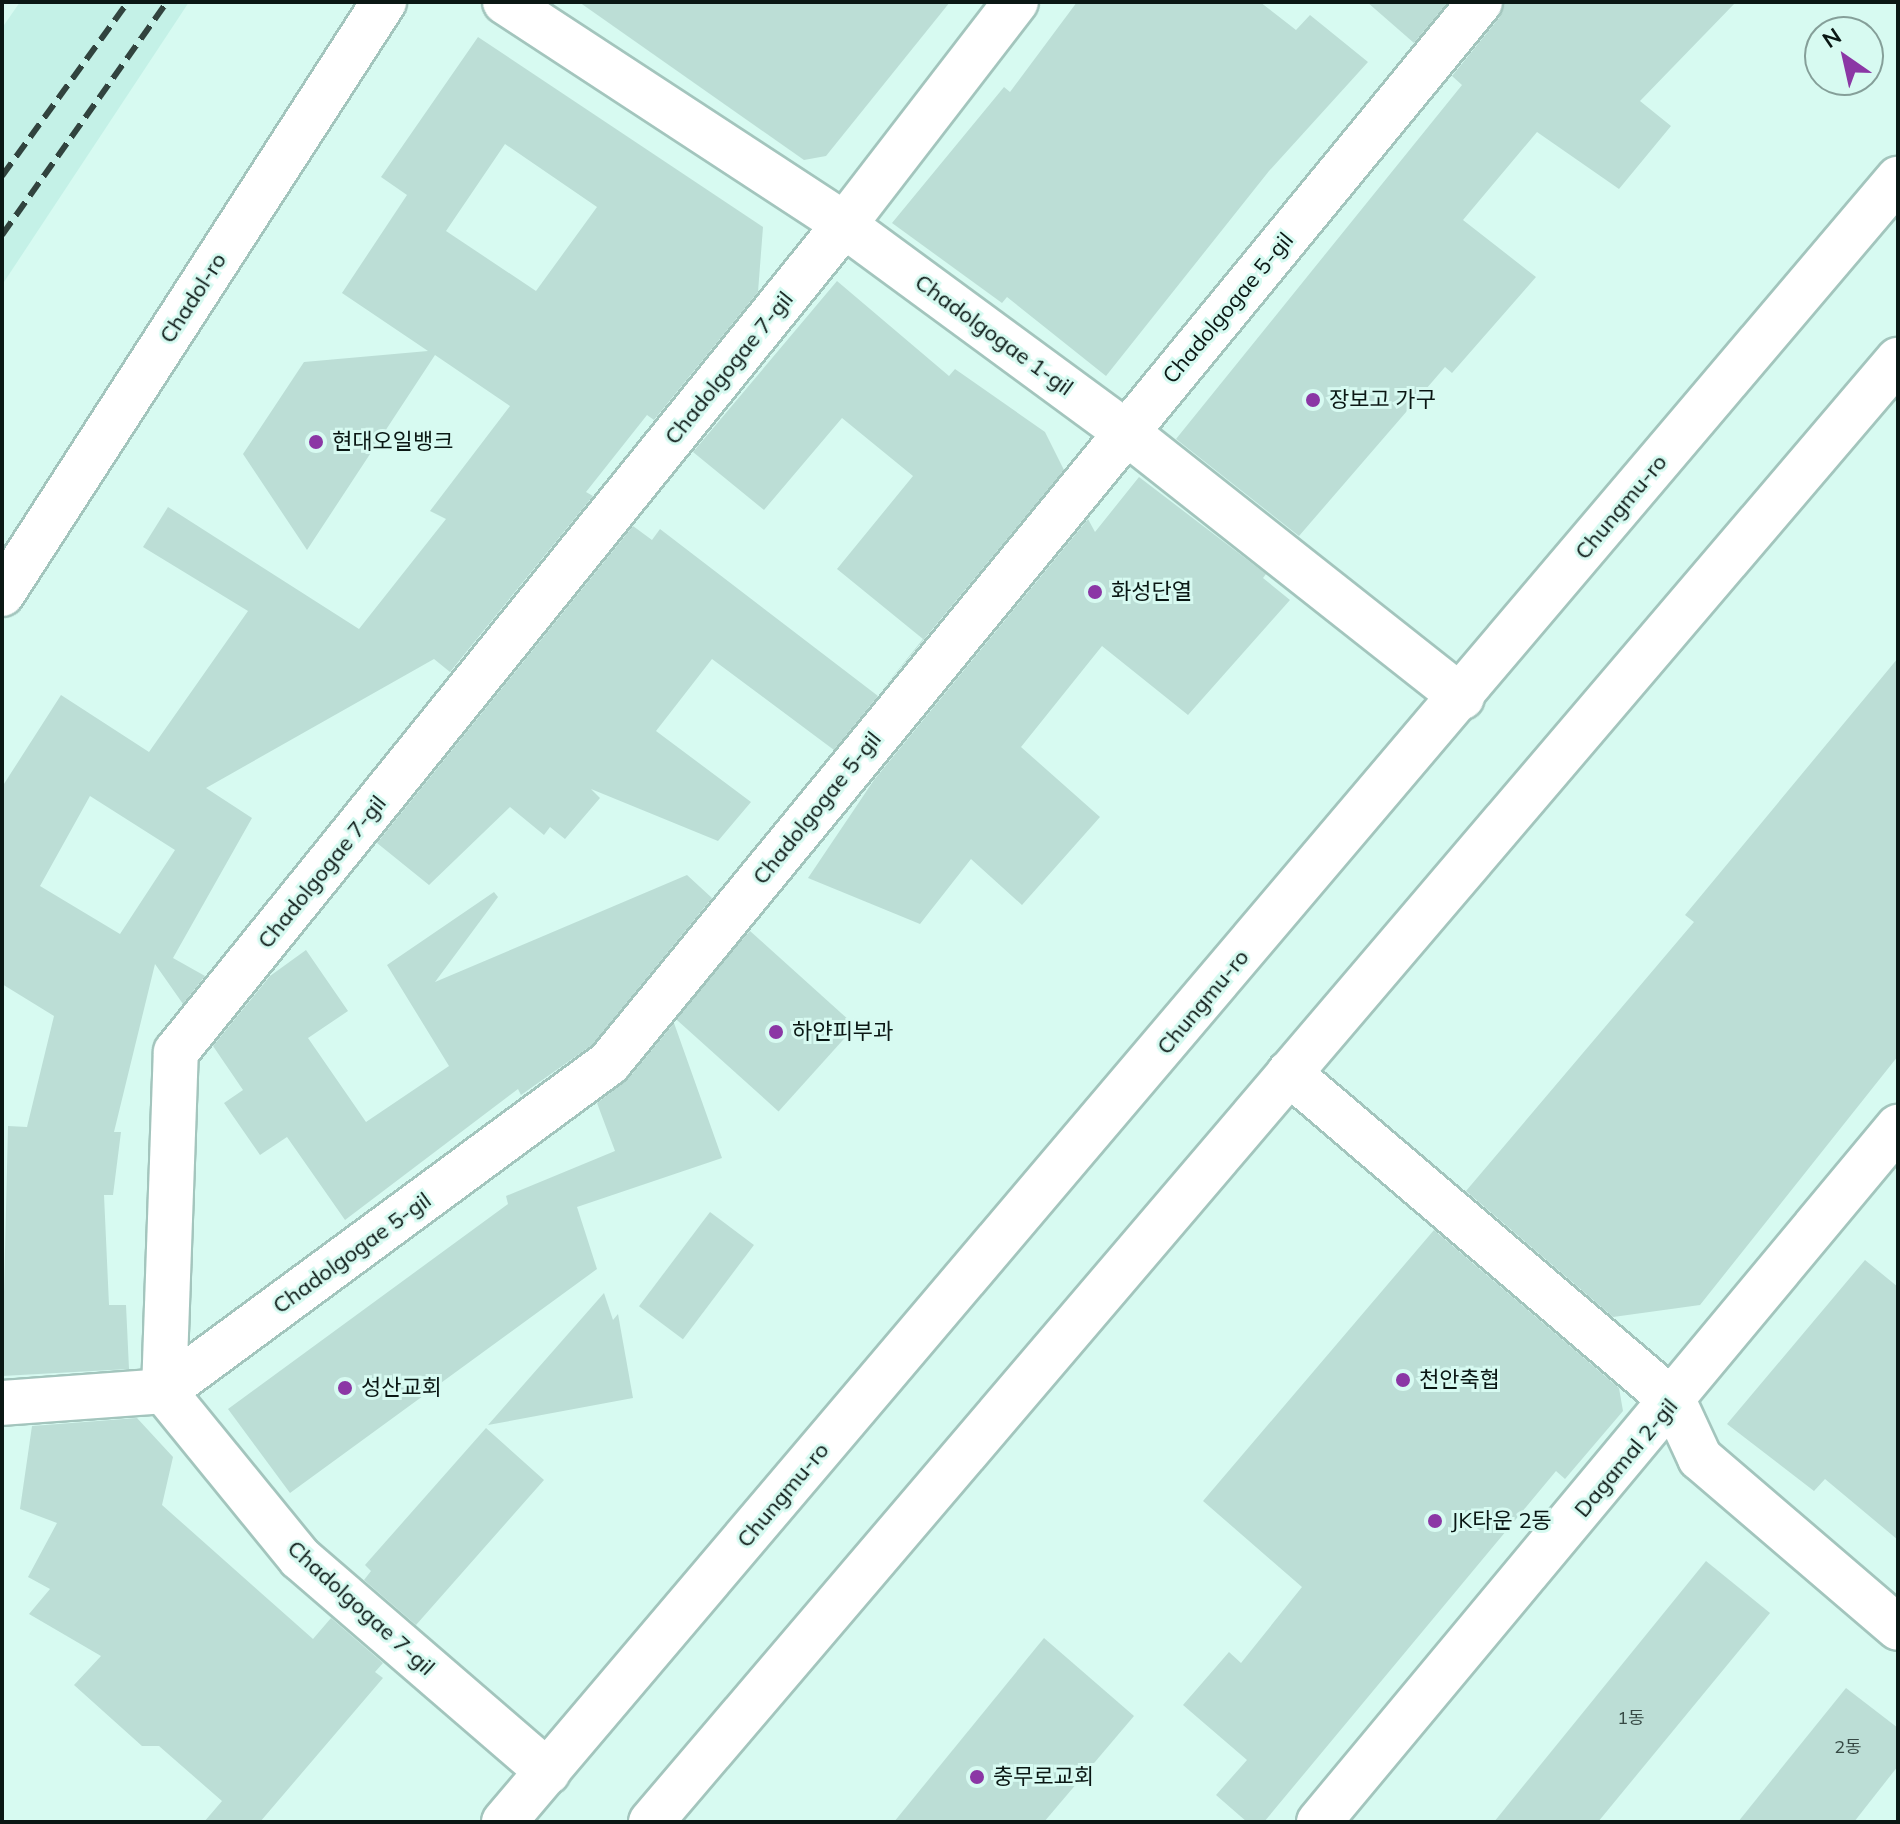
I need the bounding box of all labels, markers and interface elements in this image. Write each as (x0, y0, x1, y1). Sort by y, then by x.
north arrow (1804, 16, 1884, 96)
text: N (1817, 22, 1846, 54)
street label: Chadolgogae 5-gil (1157, 227, 1299, 389)
street label: Chadol-ro (154, 248, 232, 348)
street label: Chadolgogae 1-gil (910, 269, 1078, 401)
street label: Chadolgogae 7-gil (659, 286, 799, 450)
place label: 장보고 가구 (1329, 387, 1436, 413)
marker: 장보고 가구 (1304, 391, 1322, 409)
place label: 현대오일뱅크 (332, 429, 453, 455)
marker: 현대오일뱅크 (307, 433, 325, 451)
street label: Chungmu-ro (1570, 449, 1672, 565)
place label: 화성단열 (1111, 579, 1192, 605)
marker: 화성단열 (1086, 583, 1104, 601)
street label: Chadolgogae 5-gil (747, 726, 887, 890)
street label: Chadolgogae 7-gil (252, 790, 392, 954)
street label: Chungmu-ro (1152, 944, 1254, 1060)
place label: 하얀피부과 (792, 1019, 893, 1045)
marker: 하얀피부과 (767, 1023, 785, 1041)
street label: Chadolgogae 5-gil (268, 1187, 436, 1319)
place label: 천안축협 (1419, 1367, 1500, 1393)
marker: 천안축협 (1394, 1371, 1412, 1389)
place label: 성산교회 (361, 1375, 442, 1401)
marker: 성산교회 (336, 1379, 354, 1397)
street label: Dagamal 2-gil (1569, 1393, 1683, 1523)
street label: Chungmu-ro (732, 1437, 834, 1553)
place label: JK타운 2동 (1451, 1508, 1552, 1534)
marker: JK타운 2동 (1426, 1512, 1444, 1530)
street label: Chadolgogae 7-gil (282, 1535, 440, 1681)
house number: 1동 (1617, 1707, 1645, 1729)
house number: 2동 (1834, 1736, 1862, 1758)
place label: 충무로교회 (993, 1764, 1094, 1790)
marker: 충무로교회 (968, 1768, 986, 1786)

